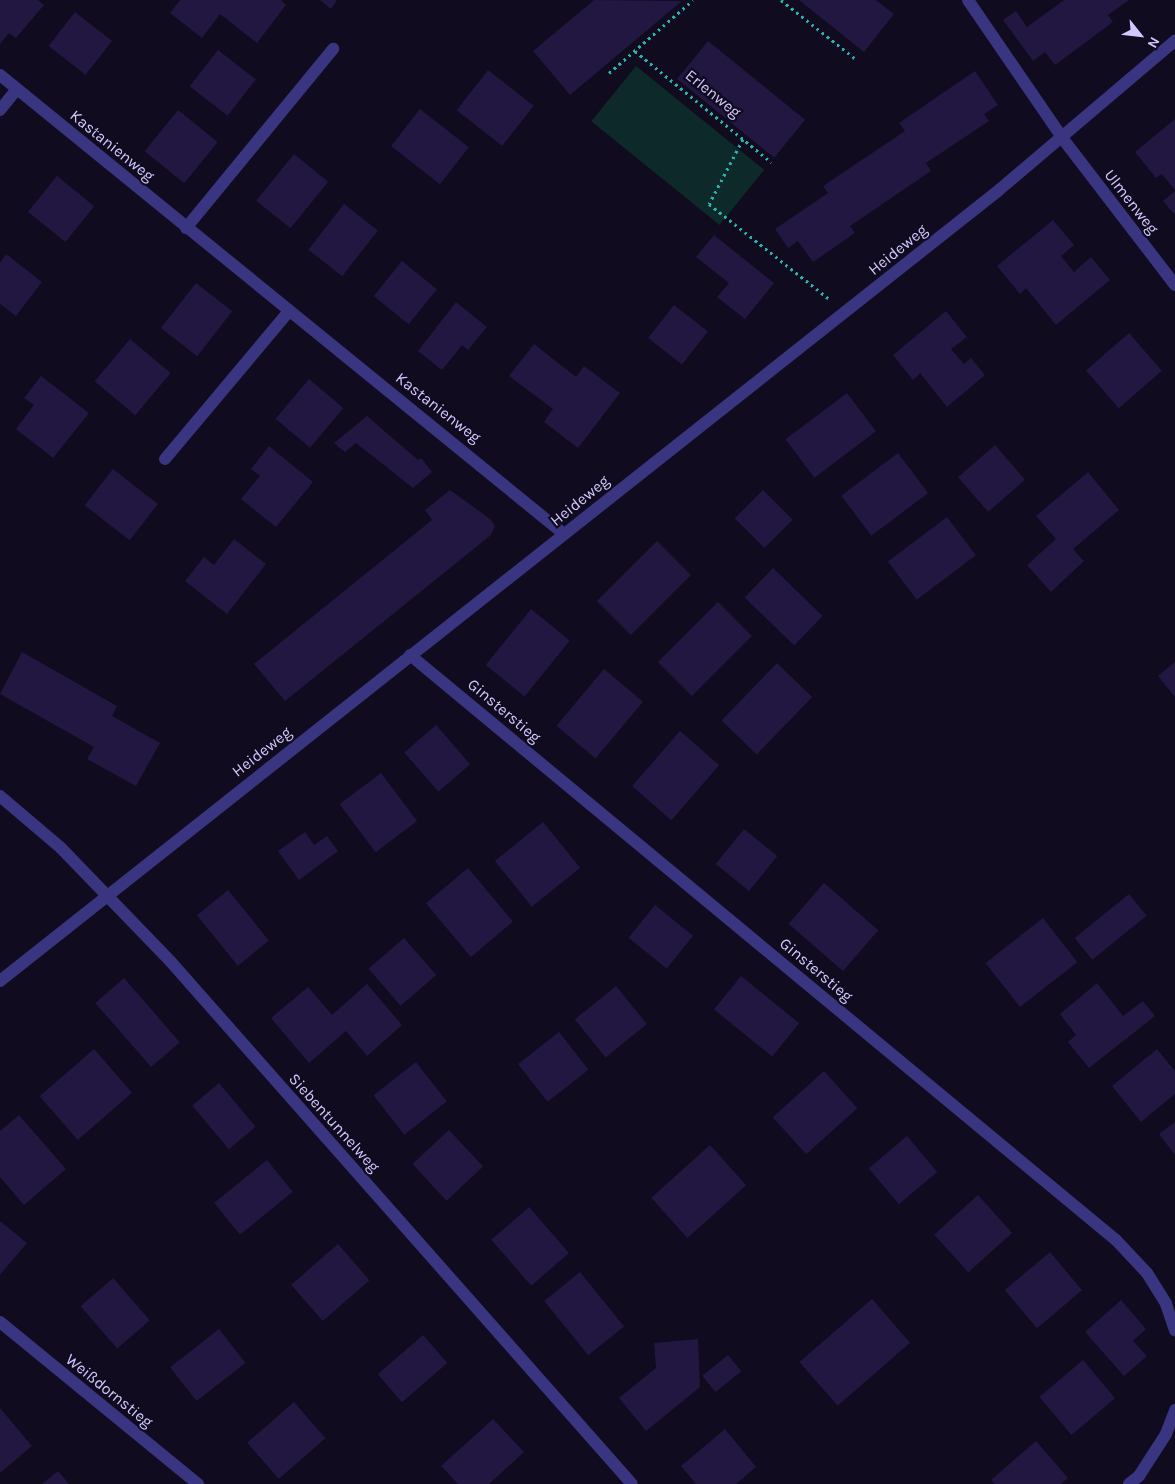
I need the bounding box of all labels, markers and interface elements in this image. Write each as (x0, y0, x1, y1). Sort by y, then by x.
north arrow (1115, 10, 1165, 60)
text: N (1144, 34, 1163, 51)
street label: Erlenweg (681, 66, 745, 122)
street label: Kastanienweg (66, 106, 158, 186)
street label: Ulmenweg (1100, 166, 1162, 238)
street label: Heideweg (865, 220, 931, 280)
street label: Kastanienweg (392, 369, 484, 447)
street label: Heideweg (547, 471, 613, 531)
street label: Ginsterstieg (464, 675, 544, 747)
street label: Heideweg (228, 723, 296, 781)
street label: Ginsterstieg (776, 934, 856, 1006)
street label: Siebentunnelweg (285, 1070, 383, 1176)
street label: Weißdornstieg (61, 1350, 157, 1432)

